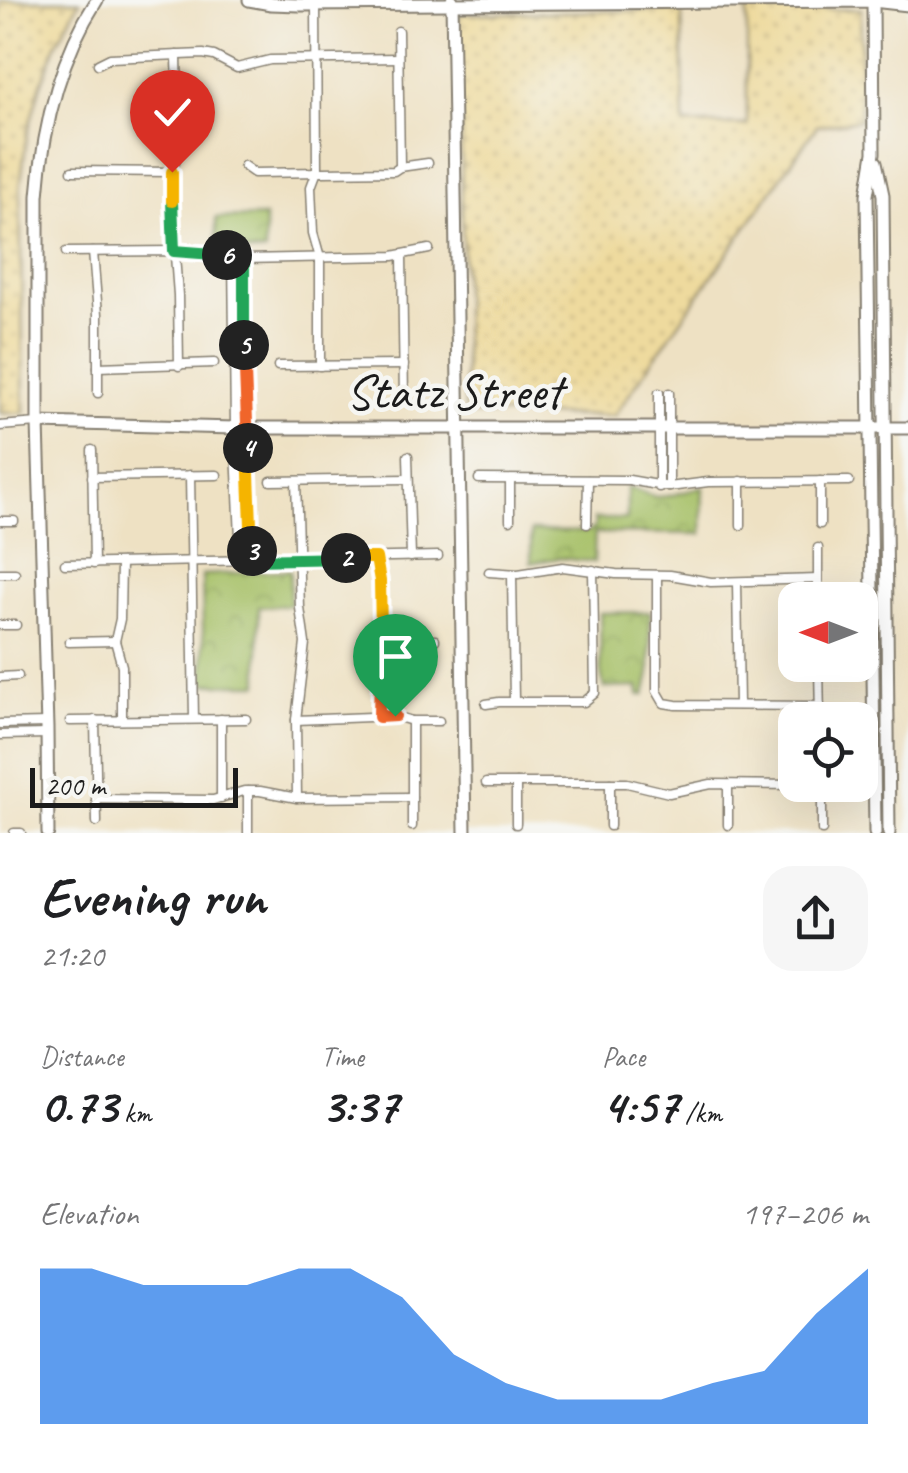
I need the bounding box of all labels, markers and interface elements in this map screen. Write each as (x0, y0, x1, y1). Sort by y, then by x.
pin (130, 70, 215, 173)
icon: check (145, 85, 200, 140)
pin: 6 (202, 230, 252, 280)
text: 6 (220, 237, 234, 272)
pin: 5 (219, 320, 269, 370)
text: 5 (238, 327, 250, 362)
street label: Statz Street (346, 360, 568, 423)
pin: 4 (223, 423, 273, 473)
text: 4 (242, 430, 254, 465)
pin: 3 (227, 526, 277, 576)
text: 3 (246, 533, 258, 568)
pin: 2 (321, 533, 371, 583)
text: 2 (340, 540, 352, 575)
north arrow (778, 582, 878, 682)
map controls (778, 582, 878, 802)
pin (353, 614, 438, 717)
icon: arrive (368, 629, 423, 684)
button: locate (778, 702, 878, 802)
scale bar (30, 763, 238, 808)
text: 200 m (45, 768, 105, 803)
text: Evening run (40, 862, 265, 932)
button: share (763, 866, 868, 971)
text: 21:20 (40, 935, 104, 976)
text: Distance (40, 1039, 124, 1074)
text: Time (321, 1039, 364, 1074)
text: Pace (602, 1039, 645, 1074)
text: 0.73 (40, 1074, 117, 1137)
text: 3:37 (321, 1074, 398, 1137)
text: 4:57 (602, 1074, 678, 1137)
text: km (117, 1095, 151, 1130)
text: /km (678, 1095, 722, 1130)
text: Elevation (40, 1193, 138, 1234)
text: 197–206 m (742, 1193, 868, 1234)

